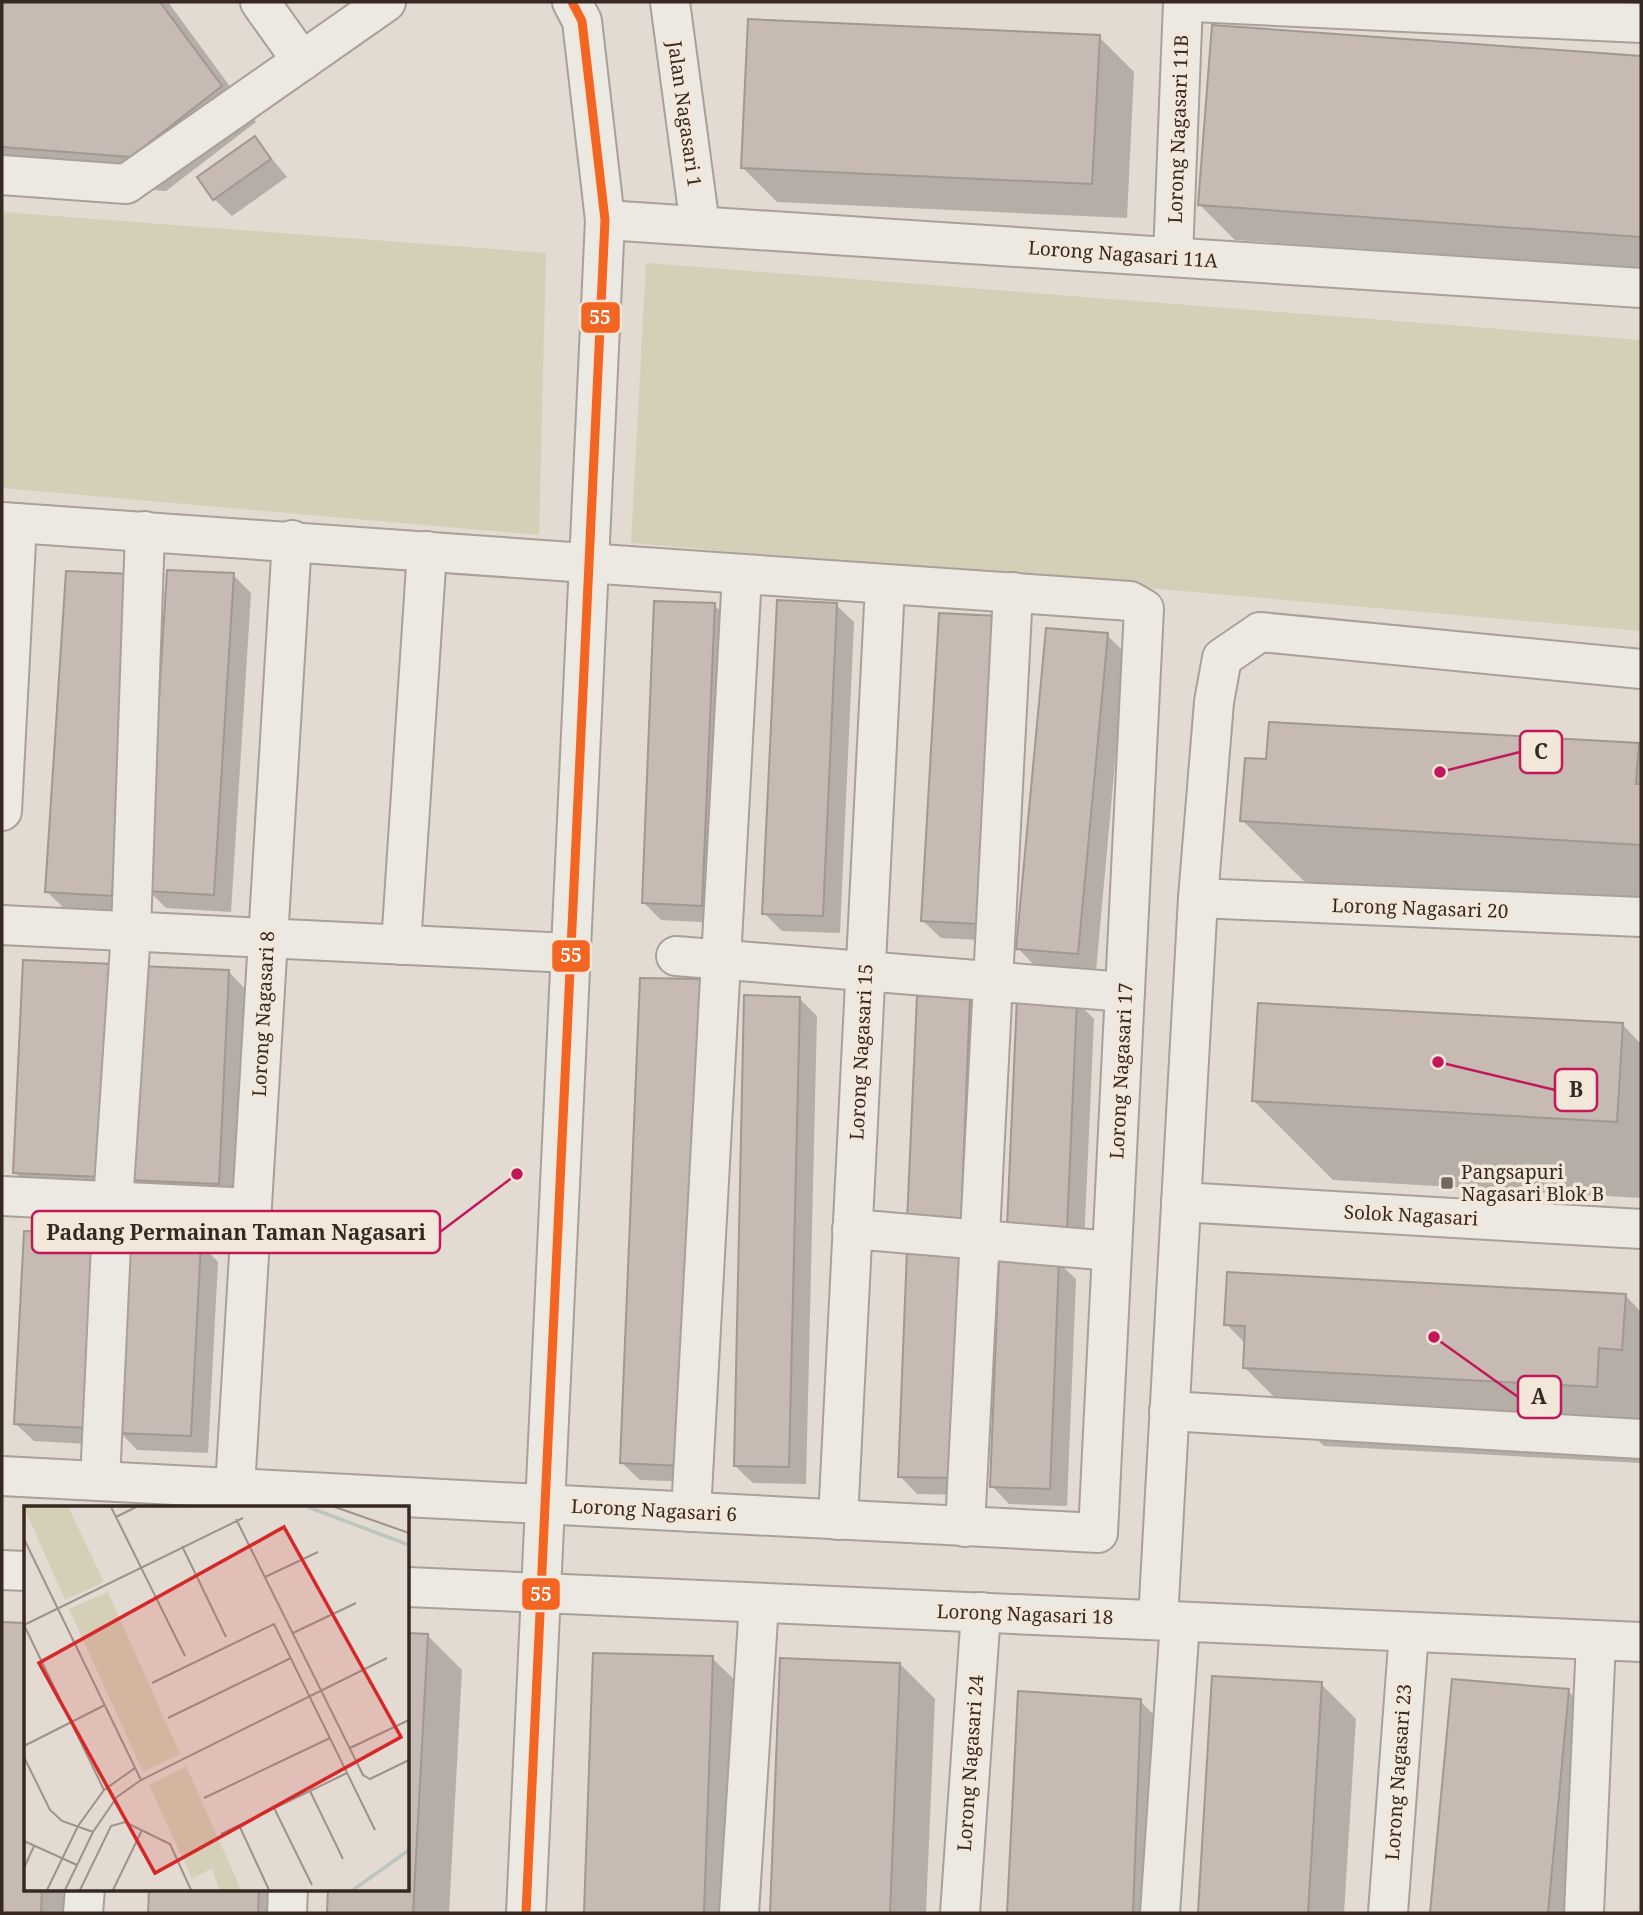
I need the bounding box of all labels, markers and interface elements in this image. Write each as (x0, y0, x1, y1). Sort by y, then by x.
street label: Lorong Nagasari 11B (1162, 34, 1194, 224)
street label: Jalan Nagasari 1 (662, 38, 708, 189)
street label: Lorong Nagasari 11A (1027, 234, 1219, 274)
line badge: 55 (580, 301, 621, 334)
text: 55 (589, 304, 611, 330)
callout: C (1520, 731, 1562, 773)
text: C (1534, 737, 1548, 765)
street label: Lorong Nagasari 20 (1331, 892, 1509, 924)
street label: Lorong Nagasari 8 (246, 930, 280, 1098)
line badge: 55 (551, 939, 591, 973)
text: 55 (560, 942, 582, 968)
street label: Lorong Nagasari 15 (843, 963, 879, 1141)
street label: Lorong Nagasari 17 (1103, 982, 1139, 1160)
callout: B (1555, 1069, 1597, 1111)
text: B (1569, 1075, 1583, 1103)
place label: Pangsapuri Nagasari Blok B (1461, 1159, 1604, 1207)
marker: Pangsapuri Nagasari Blok B (1439, 1175, 1455, 1191)
street label: Solok Nagasari (1343, 1198, 1479, 1232)
callout: Padang Permainan Taman Nagasari (32, 1211, 440, 1253)
text: Padang Permainan Taman Nagasari (46, 1218, 426, 1246)
callout: A (1518, 1376, 1561, 1418)
text: A (1531, 1382, 1547, 1410)
street label: Lorong Nagasari 6 (570, 1493, 738, 1527)
inset map (24, 1506, 410, 1890)
line badge: 55 (521, 1577, 561, 1611)
text: 55 (530, 1581, 552, 1607)
street label: Lorong Nagasari 18 (936, 1598, 1114, 1630)
street label: Lorong Nagasari 24 (951, 1674, 989, 1852)
street label: Lorong Nagasari 23 (1379, 1683, 1417, 1861)

